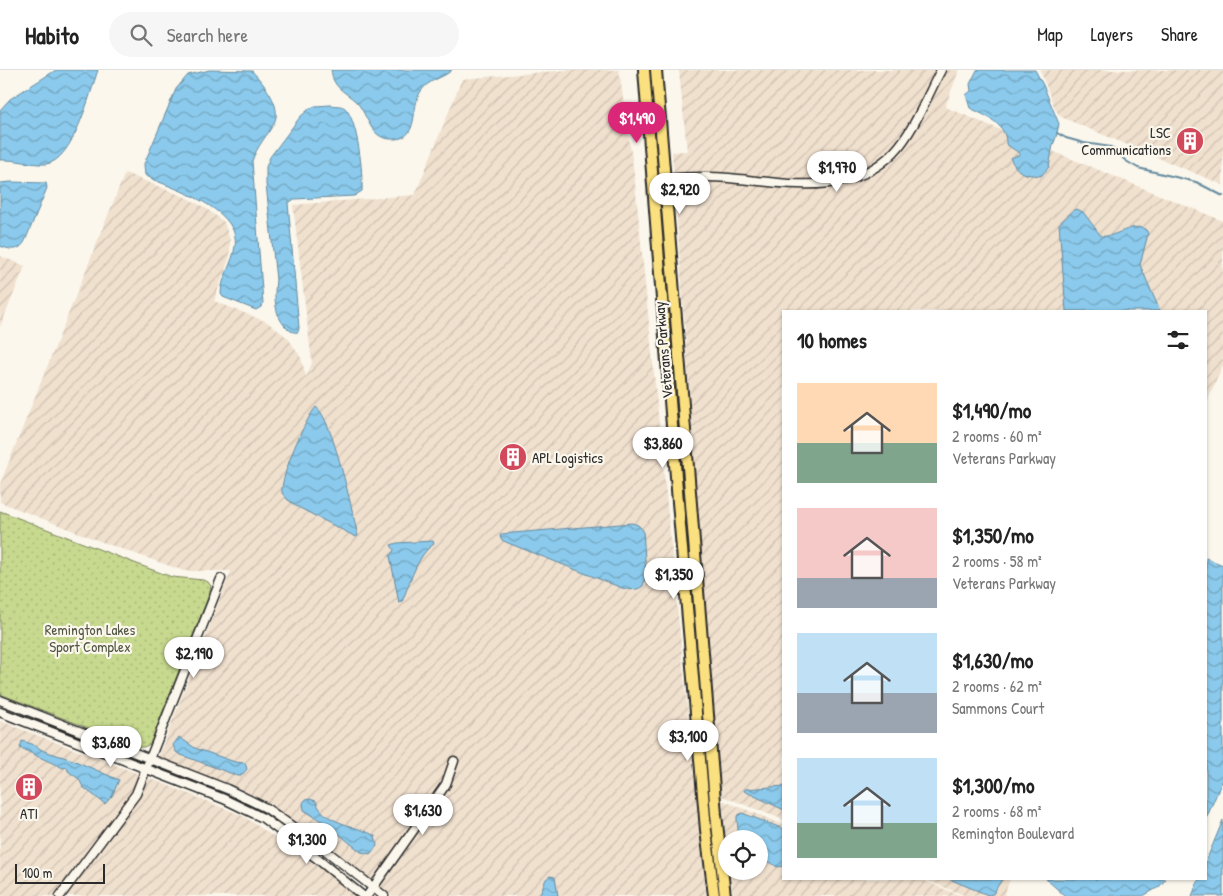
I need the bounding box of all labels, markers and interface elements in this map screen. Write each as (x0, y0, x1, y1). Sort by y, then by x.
search box (109, 12, 459, 57)
text: Habito (25, 19, 79, 51)
icon: search (127, 21, 155, 49)
text: Search here (167, 22, 248, 48)
text: Map (1037, 22, 1063, 47)
text: Layers (1091, 22, 1133, 47)
text: Share (1161, 22, 1198, 47)
pin: $1,490 (596, 102, 678, 144)
text: $1,490 (619, 107, 655, 129)
place label: LSC Communications (1081, 122, 1171, 160)
building icon: LSC Communications (1175, 126, 1205, 156)
pin: $1,970 (796, 150, 878, 193)
text: $1,970 (818, 156, 856, 178)
pin: $2,920 (639, 172, 721, 215)
text: $2,920 (660, 178, 700, 200)
street label: Veterans Parkway (648, 301, 678, 399)
text: 10 homes (797, 326, 867, 355)
icon: filters (1164, 326, 1192, 354)
text: $1,490/mo (952, 396, 1031, 425)
icon: home (837, 403, 897, 463)
text: 2 rooms · 60 m² (952, 425, 1042, 447)
pin: $3,860 (622, 426, 704, 469)
text: $3,860 (644, 432, 683, 454)
building icon: APL Logistics (498, 442, 528, 472)
place label: APL Logistics (532, 447, 603, 468)
text: Veterans Parkway (952, 447, 1056, 469)
text: $1,350/mo (952, 521, 1034, 550)
icon: home (837, 528, 897, 588)
text: 2 rooms · 58 m² (952, 550, 1042, 572)
pin: $1,350 (633, 558, 715, 600)
text: $1,350 (655, 563, 693, 585)
text: Veterans Parkway (952, 572, 1056, 594)
park label: Remington Lakes Sport Complex (45, 619, 136, 657)
pin: $2,190 (153, 636, 235, 679)
text: $2,190 (175, 642, 213, 664)
text: $1,630/mo (952, 646, 1033, 675)
icon: home (837, 653, 897, 713)
text: 2 rooms · 62 m² (952, 675, 1042, 697)
text: Sammons Court (952, 697, 1044, 719)
pin: $3,100 (647, 720, 729, 762)
text: $3,100 (669, 725, 707, 747)
pin: $3,680 (70, 726, 152, 768)
text: $3,680 (92, 731, 131, 753)
text: $1,300/mo (952, 771, 1034, 800)
building icon: ATI (14, 772, 44, 802)
icon: home (837, 778, 897, 838)
pin: $1,630 (382, 794, 464, 836)
text: $1,630 (404, 799, 442, 821)
text: 2 rooms · 68 m² (952, 800, 1041, 822)
place label: ATI (20, 803, 38, 824)
pin: $1,300 (266, 822, 348, 865)
text: Remington Boulevard (952, 822, 1074, 844)
text: $1,300 (288, 828, 326, 850)
map controls (718, 830, 768, 880)
button: locate (718, 830, 768, 880)
scale bar (15, 861, 105, 884)
text: 100 m (22, 863, 52, 882)

